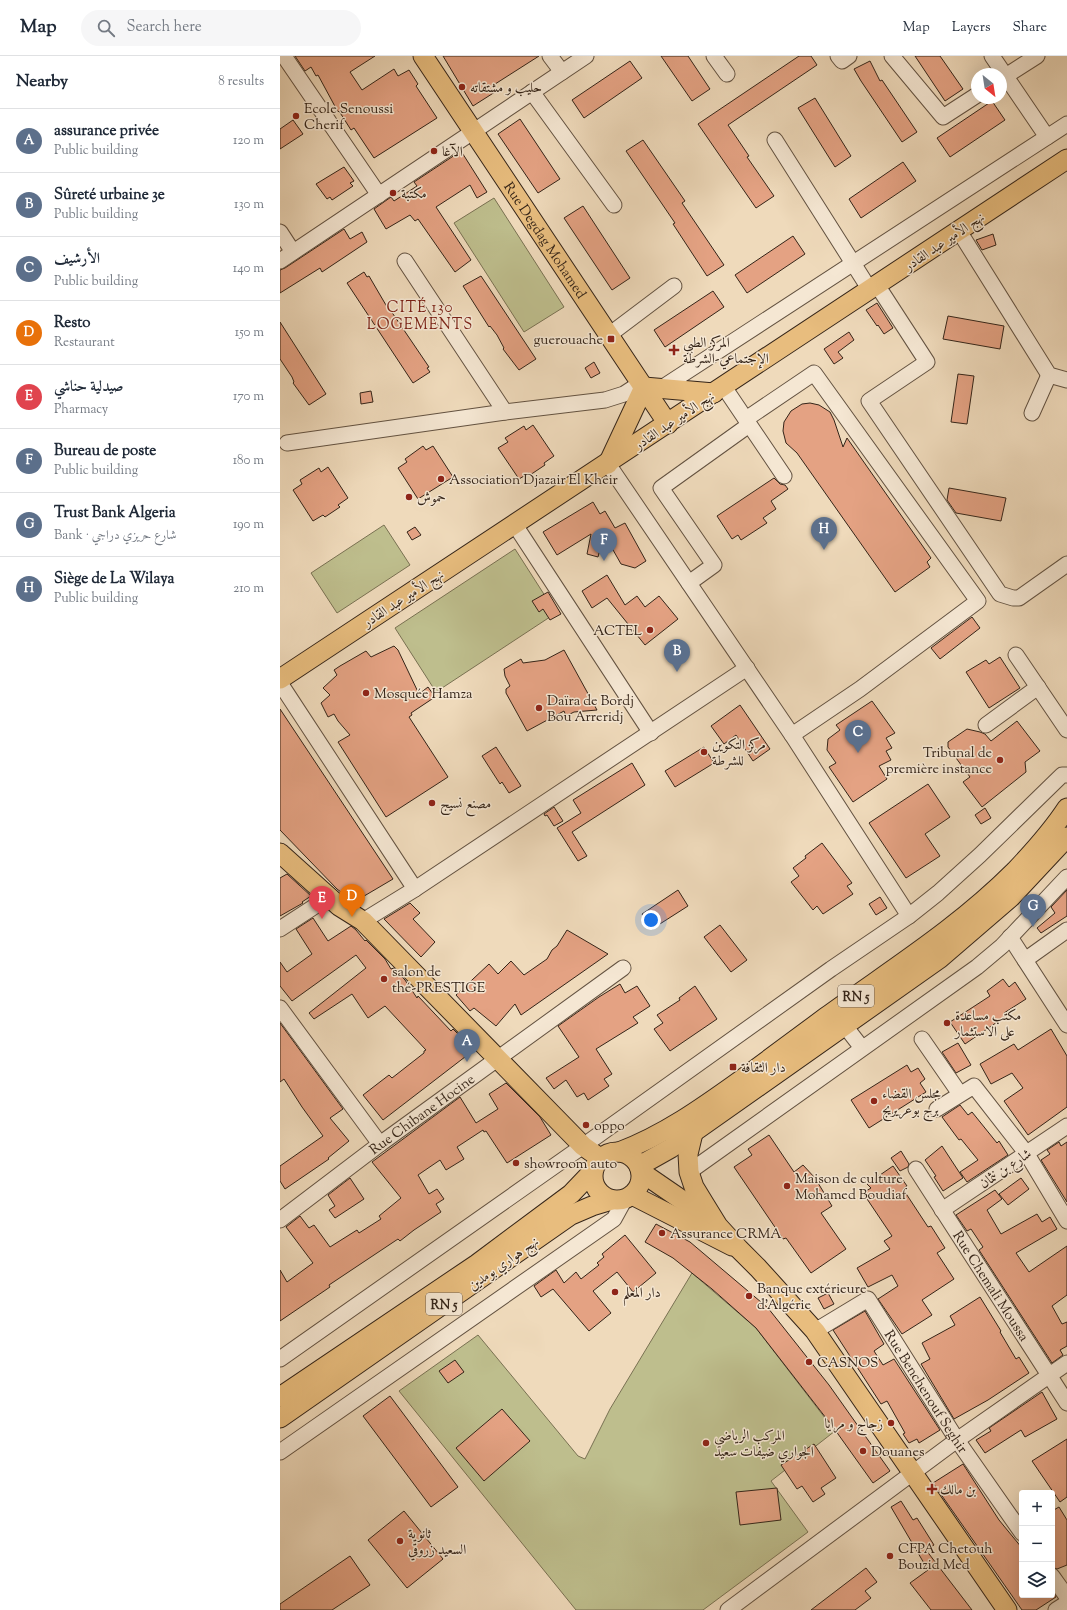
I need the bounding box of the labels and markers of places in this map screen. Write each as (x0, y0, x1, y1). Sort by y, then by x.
place label: حليب و مشتقاته (470, 79, 542, 99)
marker: حليب و مشتقاته (457, 82, 467, 92)
place label: Ecole Senoussi Cherif (304, 100, 393, 136)
marker: Ecole Senoussi Cherif (291, 111, 301, 121)
place label: الآغا (442, 143, 463, 163)
marker: الآغا (429, 146, 439, 156)
place label: مكتبة (401, 185, 427, 205)
marker: مكتبة (388, 188, 398, 198)
place label: guerouache (533, 331, 603, 351)
marker: guerouache (606, 334, 616, 344)
place label: المركز الطبي الإجتماعي-الشرطة (683, 334, 769, 370)
marker: المركز الطبي الإجتماعي-الشرطة (668, 344, 680, 356)
place label: Association Djazair El Kheir (449, 471, 619, 491)
marker: Association Djazair El Kheir (436, 474, 446, 484)
place label: حموش (417, 489, 446, 509)
marker: حموش (404, 492, 414, 502)
pin: H (811, 517, 837, 550)
pin: F (591, 528, 617, 561)
place label: ACTEL (593, 622, 643, 642)
marker: ACTEL (645, 625, 655, 635)
pin: B (664, 639, 690, 672)
place label: Mosquée Hamza (374, 685, 473, 705)
marker: Mosquée Hamza (361, 688, 371, 698)
place label: Daïra de Bordj Bou Arreridj (547, 692, 634, 728)
marker: Daïra de Bordj Bou Arreridj (534, 703, 544, 713)
pin: C (845, 720, 871, 753)
place label: مركز التكوين للشرطة (712, 736, 766, 772)
place label: Tribunal de première instance (886, 744, 992, 780)
marker: مركز التكوين للشرطة (699, 747, 709, 757)
marker: Tribunal de première instance (995, 755, 1005, 765)
place label: مصنع نسيج (440, 795, 491, 817)
marker: مصنع نسيج (427, 798, 437, 808)
pin: D (339, 884, 365, 917)
pin: E (309, 886, 335, 919)
pin: G (1020, 894, 1046, 927)
place label: salon de thé-PRESTIGE (392, 963, 486, 999)
marker: salon de thé-PRESTIGE (379, 974, 389, 984)
place label: مكتب مساعدة على الاستثمار (953, 1007, 1021, 1043)
marker: مكتب مساعدة على الاستثمار (942, 1018, 952, 1028)
pin: A (454, 1029, 480, 1062)
place label: دار الثقافة (741, 1059, 786, 1079)
marker: دار الثقافة (728, 1062, 738, 1072)
place label: مجلس القضاء برج بوعريريج (882, 1085, 941, 1122)
marker: مجلس القضاء برج بوعريريج (869, 1096, 879, 1106)
place label: oppo (594, 1117, 625, 1137)
marker: oppo (581, 1120, 591, 1130)
place label: showroom auto (524, 1155, 618, 1175)
marker: showroom auto (511, 1158, 521, 1168)
place label: Maison de culture Mohamed Boudiaf (795, 1170, 908, 1206)
marker: Maison de culture Mohamed Boudiaf (782, 1181, 792, 1191)
place label: Assurance CRMA (670, 1225, 782, 1245)
marker: Assurance CRMA (657, 1228, 667, 1238)
place label: Banque extérieure d'Algérie (757, 1280, 866, 1316)
place label: دار المعلم (623, 1284, 661, 1307)
marker: دار المعلم (610, 1287, 620, 1297)
marker: Banque extérieure d'Algérie (744, 1291, 754, 1301)
place label: CASNOS (817, 1354, 878, 1374)
marker: CASNOS (804, 1357, 814, 1367)
place label: زجاج و مرايا (825, 1415, 883, 1436)
marker: زجاج و مرايا (886, 1418, 896, 1428)
place label: المركب الرياضي الجواري ضيفات سعيد (714, 1427, 814, 1463)
marker: المركب الرياضي الجواري ضيفات سعيد (701, 1438, 711, 1448)
place label: Douanes (871, 1443, 924, 1463)
marker: Douanes (858, 1446, 868, 1456)
place label: بن مالك (940, 1481, 977, 1501)
marker: بن مالك (927, 1484, 937, 1494)
place label: ثانوية السعيد زروقي (408, 1525, 466, 1561)
marker: ثانوية السعيد زروقي (395, 1536, 405, 1546)
place label: CFPA Chetouh Bouzid Med (898, 1540, 993, 1576)
marker: CFPA Chetouh Bouzid Med (885, 1551, 895, 1561)

